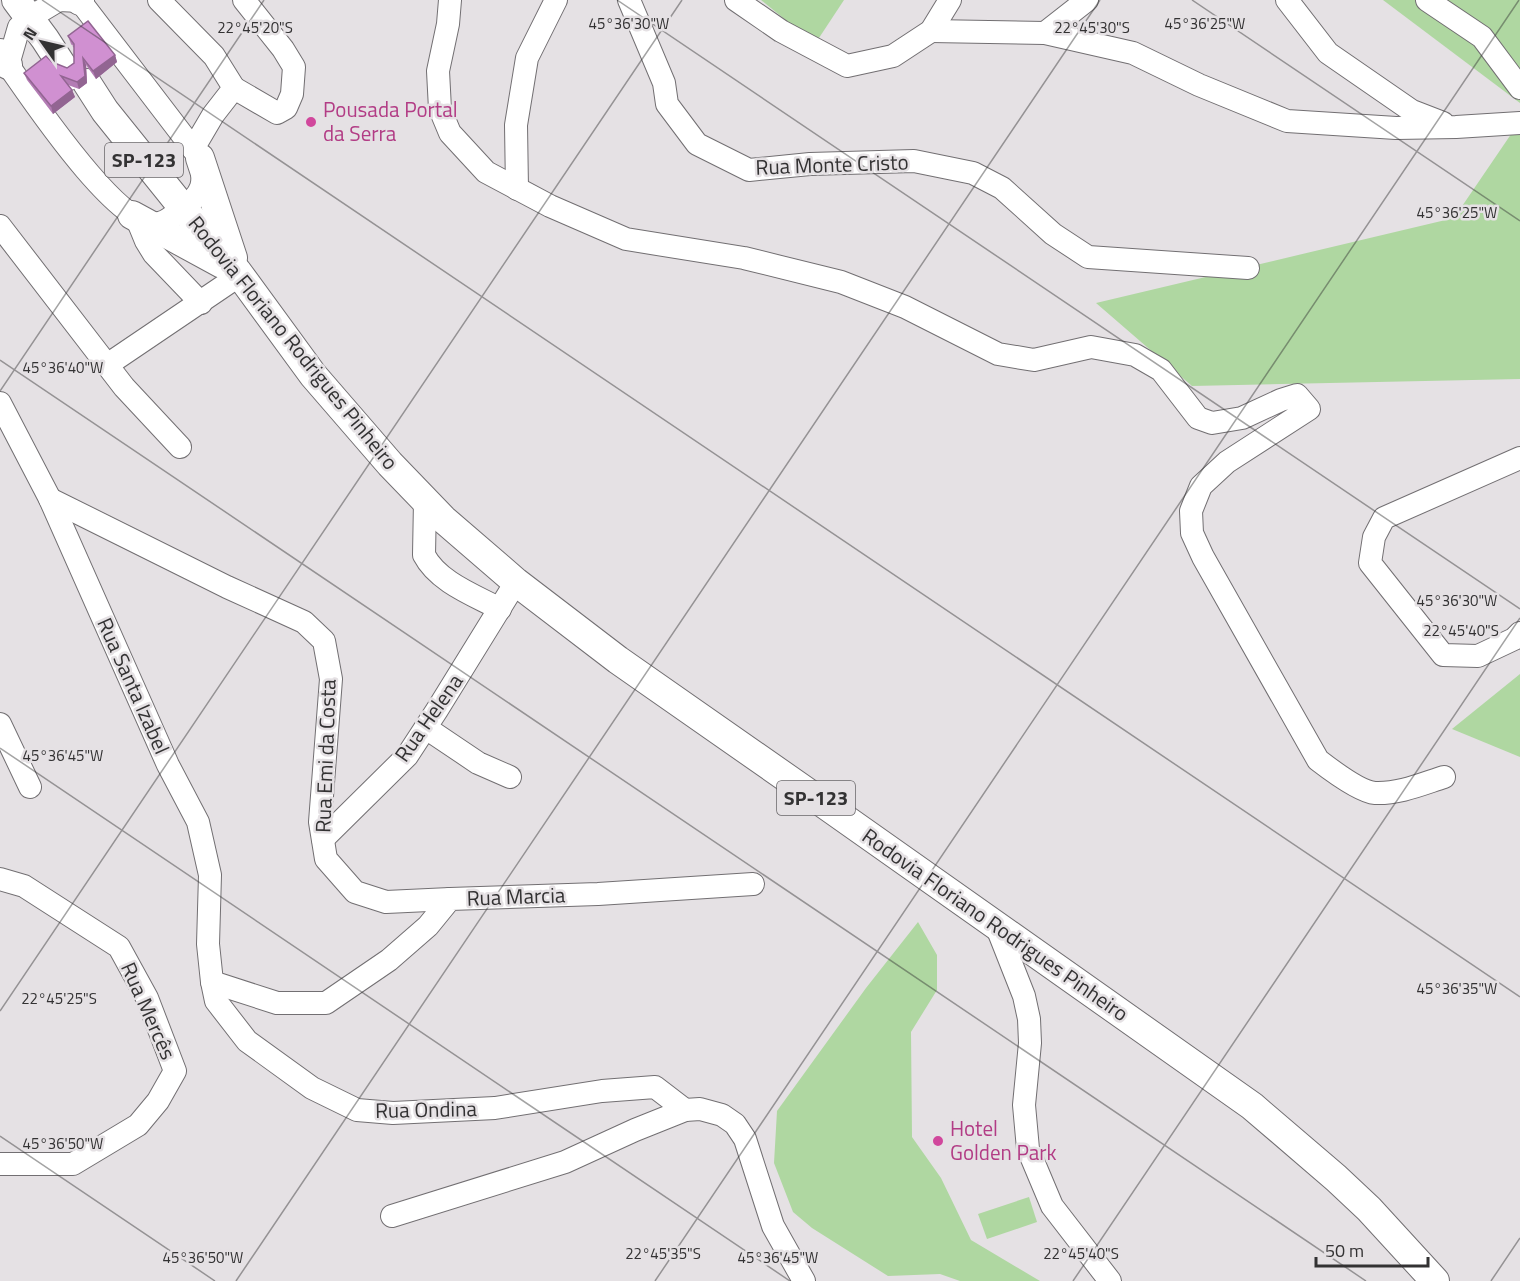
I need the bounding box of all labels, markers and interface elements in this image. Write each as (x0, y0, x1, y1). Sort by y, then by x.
north arrow (12, 12, 72, 72)
text: 45°36'30"W (589, 12, 669, 35)
text: 45°36'25"W (1165, 12, 1245, 35)
text: 22°45'20"S (217, 16, 293, 39)
text: 22°45'30"S (1054, 16, 1130, 39)
text: N (17, 22, 43, 45)
place label: Pousada Portal da Serra (323, 93, 458, 149)
marker: Pousada Portal da Serra (304, 115, 318, 129)
road number: SP-123 (105, 143, 183, 177)
street label: Rua Monte Cristo (755, 145, 909, 183)
text: 45°36'25"W (1417, 201, 1497, 224)
street label: Rodovia Floriano Rodrigues Pinheiro (181, 208, 407, 476)
text: 45°36'40"W (23, 356, 103, 379)
text: 45°36'30"W (1417, 589, 1497, 612)
street label: Rua Santa Izabel (89, 612, 178, 759)
text: 22°45'40"S (1423, 619, 1499, 642)
street label: Rua Helena (386, 666, 471, 768)
street label: Rua Emi da Costa (306, 678, 344, 833)
text: 45°36'45"W (23, 744, 103, 767)
road number: SP-123 (777, 781, 855, 815)
street label: Rodovia Floriano Rodrigues Pinheiro (856, 820, 1135, 1029)
street label: Rua Marcia (466, 878, 566, 914)
street label: Rua Mercês (113, 957, 185, 1064)
text: 45°36'35"W (1417, 977, 1497, 1000)
text: 22°45'25"S (21, 987, 97, 1010)
street label: Rua Ondina (375, 1092, 478, 1126)
place label: Hotel Golden Park (950, 1112, 1057, 1168)
text: 45°36'50"W (23, 1132, 103, 1155)
marker: Hotel Golden Park (931, 1134, 945, 1148)
scale bar (1316, 1230, 1428, 1268)
text: 50 m (1325, 1237, 1364, 1264)
text: 22°45'35"S (625, 1242, 701, 1265)
text: 22°45'40"S (1043, 1242, 1119, 1265)
text: 45°36'50"W (163, 1246, 243, 1269)
text: 45°36'45"W (738, 1246, 818, 1269)

